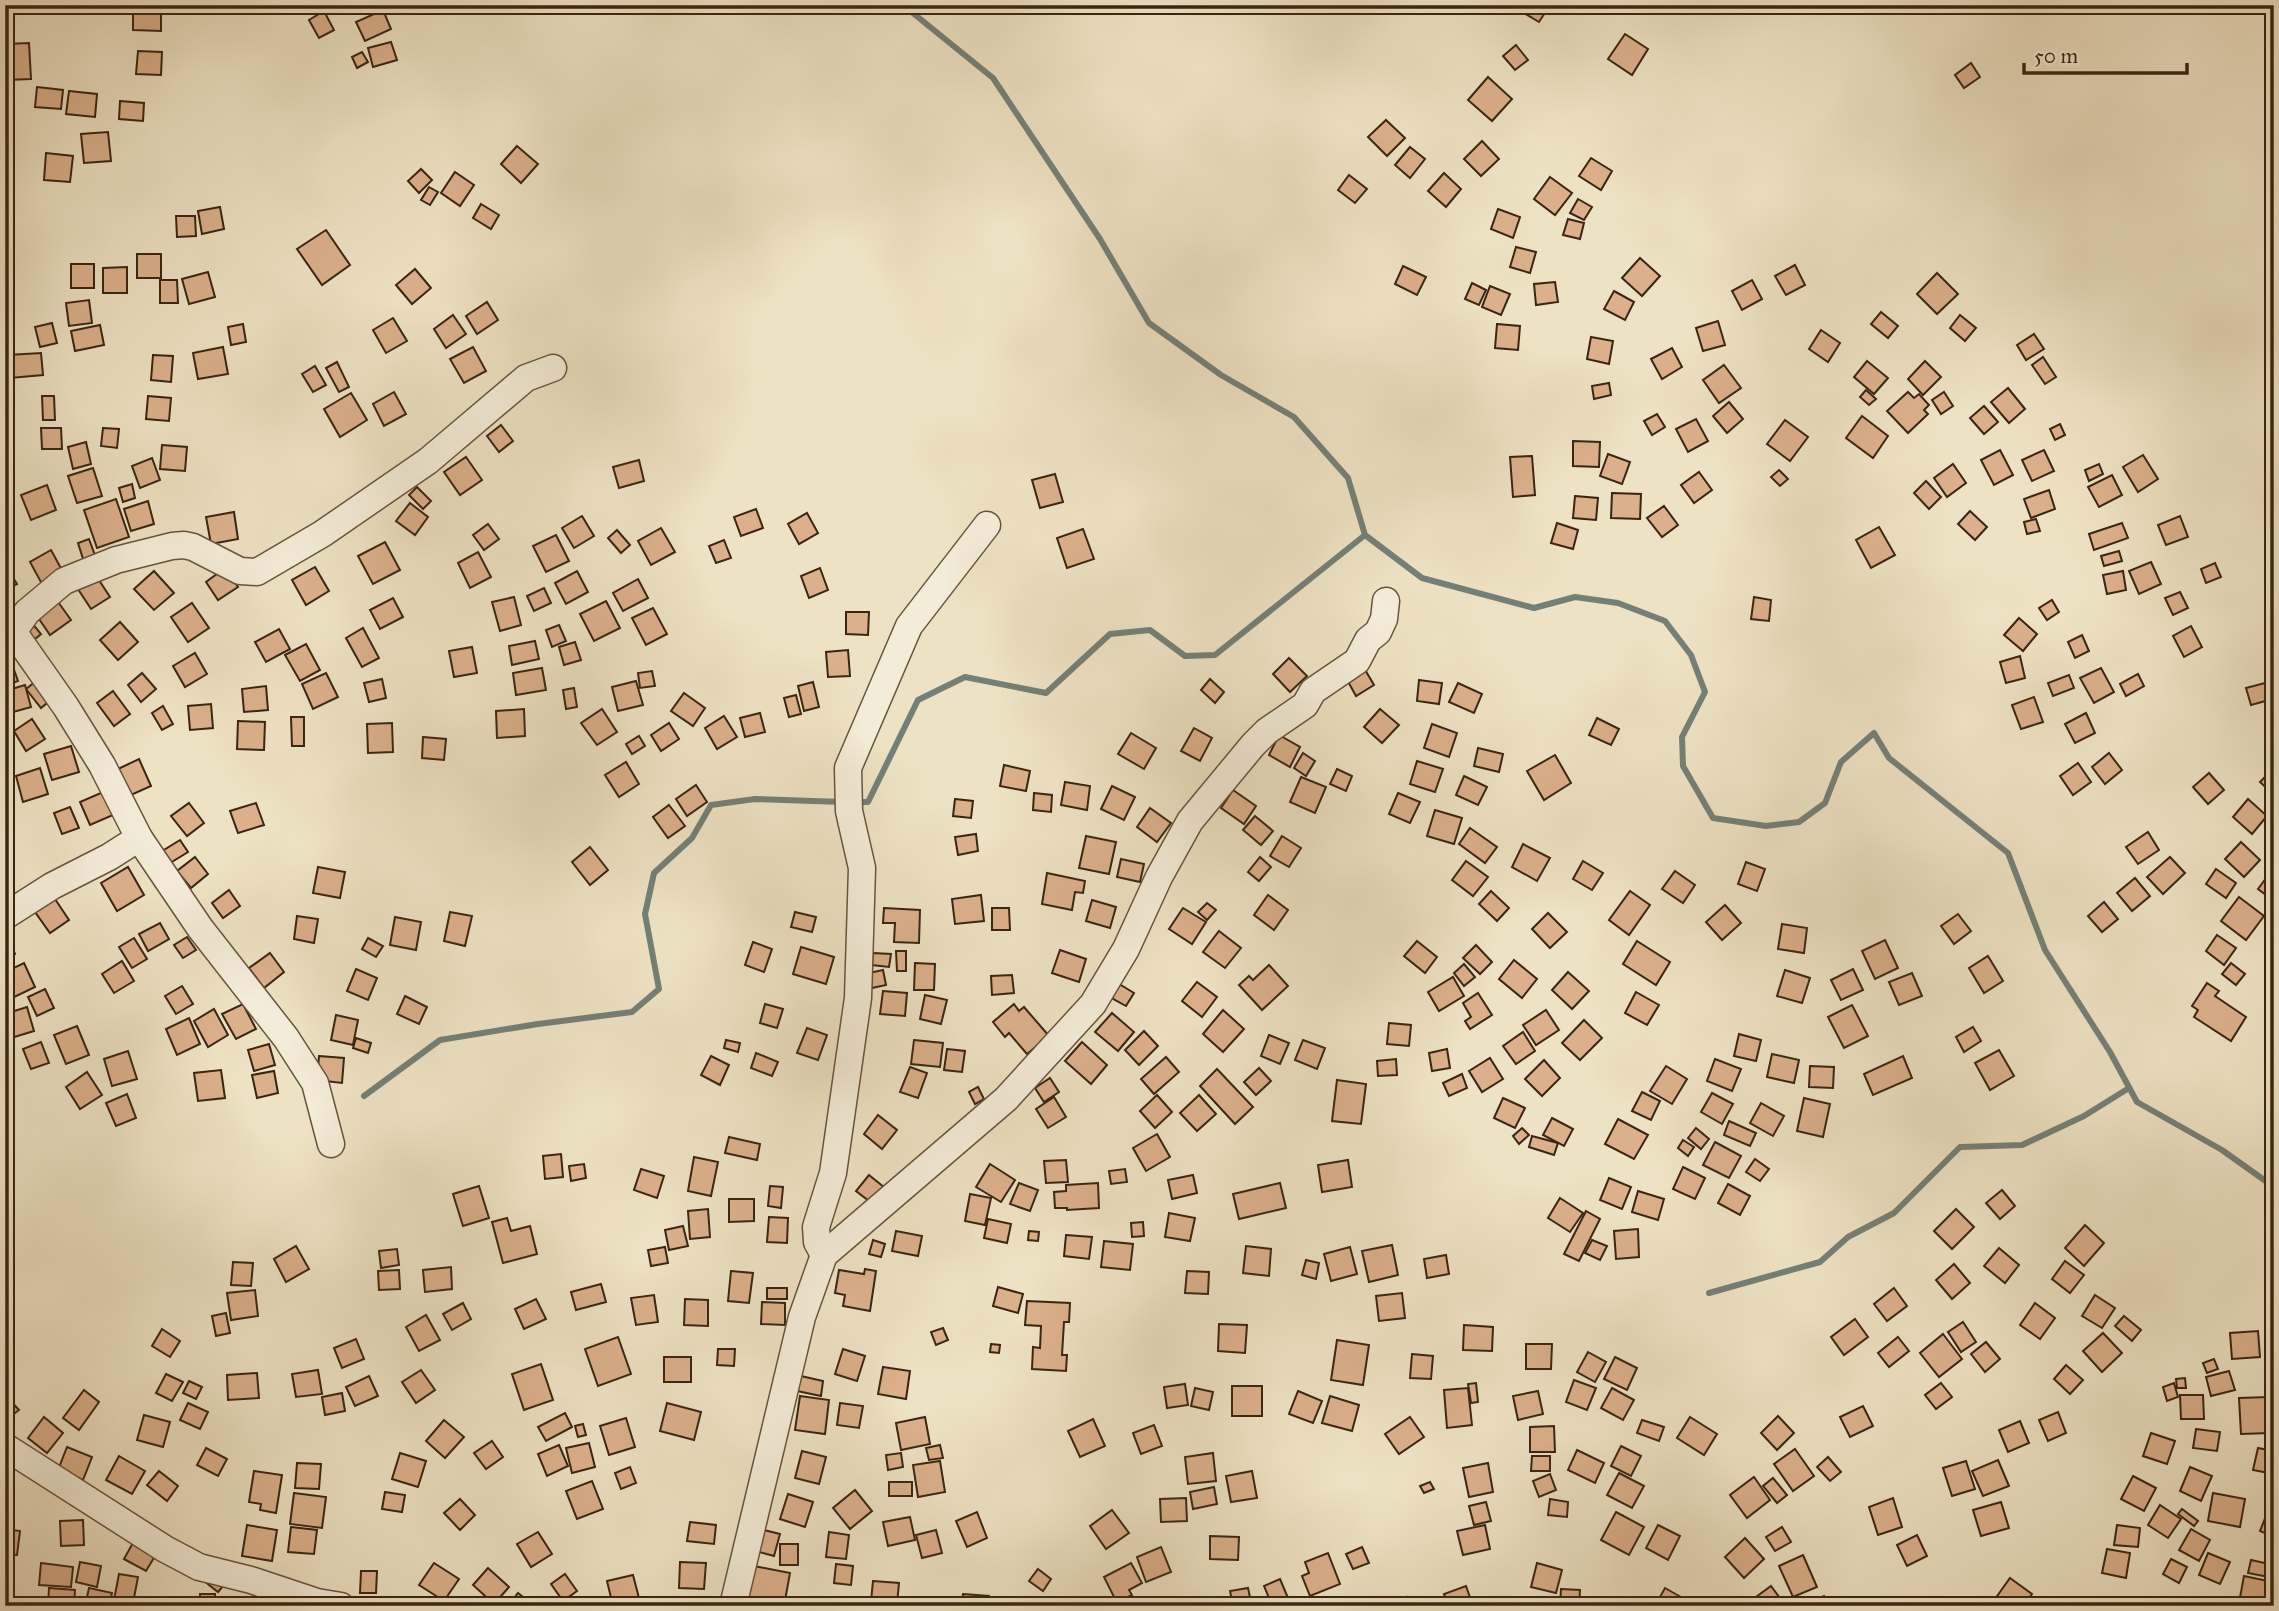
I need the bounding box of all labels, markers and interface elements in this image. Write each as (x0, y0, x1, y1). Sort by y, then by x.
scale bar (2024, 32, 2186, 76)
text: 50 m (2034, 43, 2079, 69)

